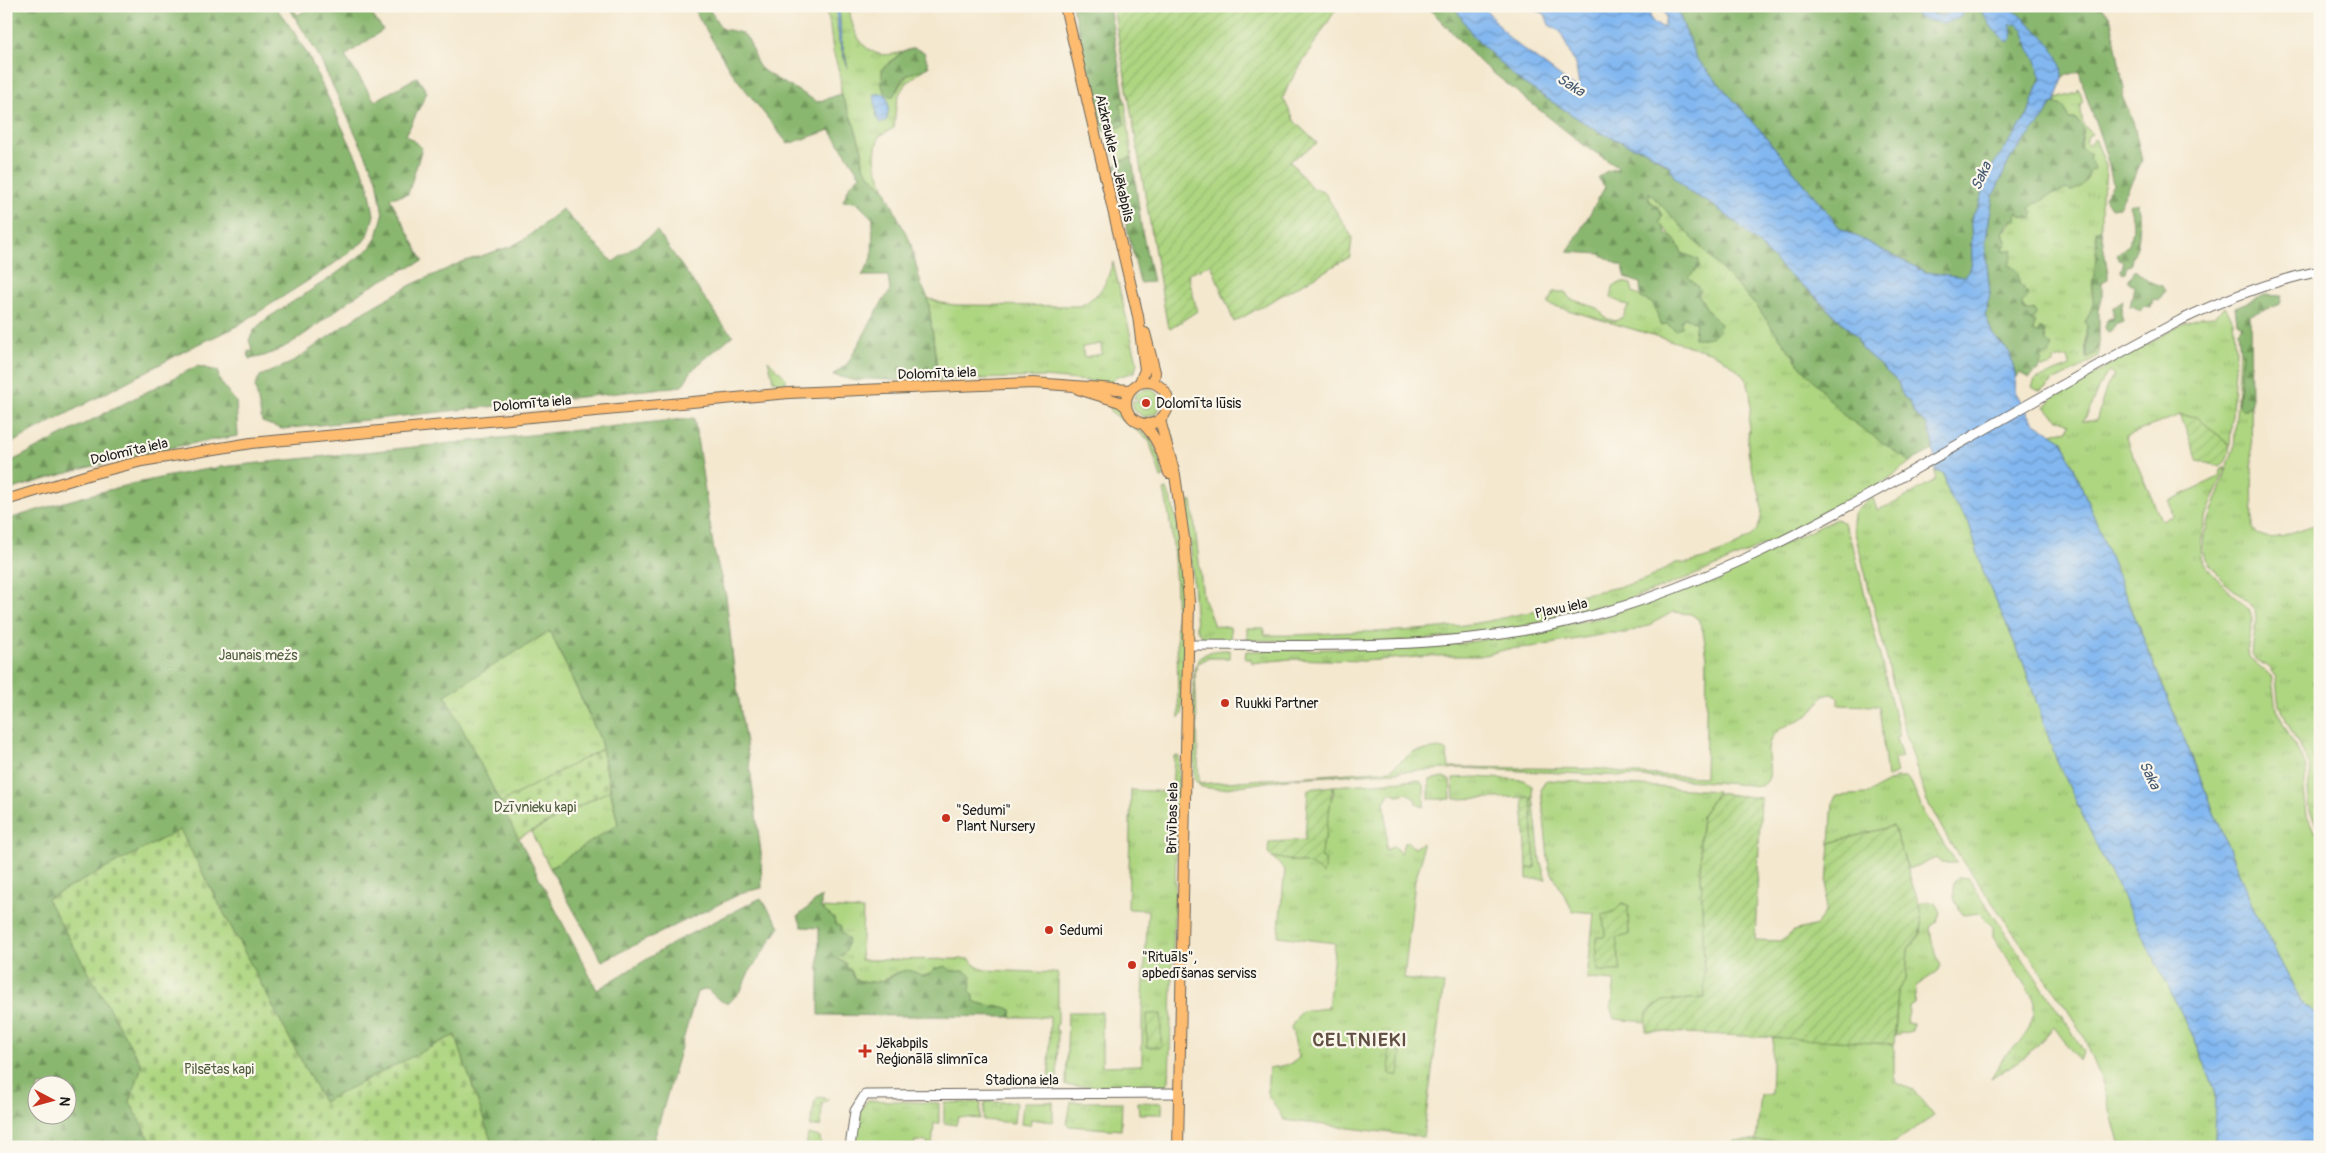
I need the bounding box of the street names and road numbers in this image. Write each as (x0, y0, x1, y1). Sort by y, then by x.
street label: Aizkraukle — Jēkabpils (1092, 93, 1138, 224)
street label: Dolomīta iela (897, 364, 977, 383)
street label: Dolomīta iela (492, 392, 572, 415)
street label: Dolomīta iela (89, 434, 169, 469)
street label: Pļavu iela (1533, 595, 1589, 623)
street label: Brīvības iela (1163, 782, 1182, 854)
street label: Stadiona iela (985, 1072, 1059, 1089)

